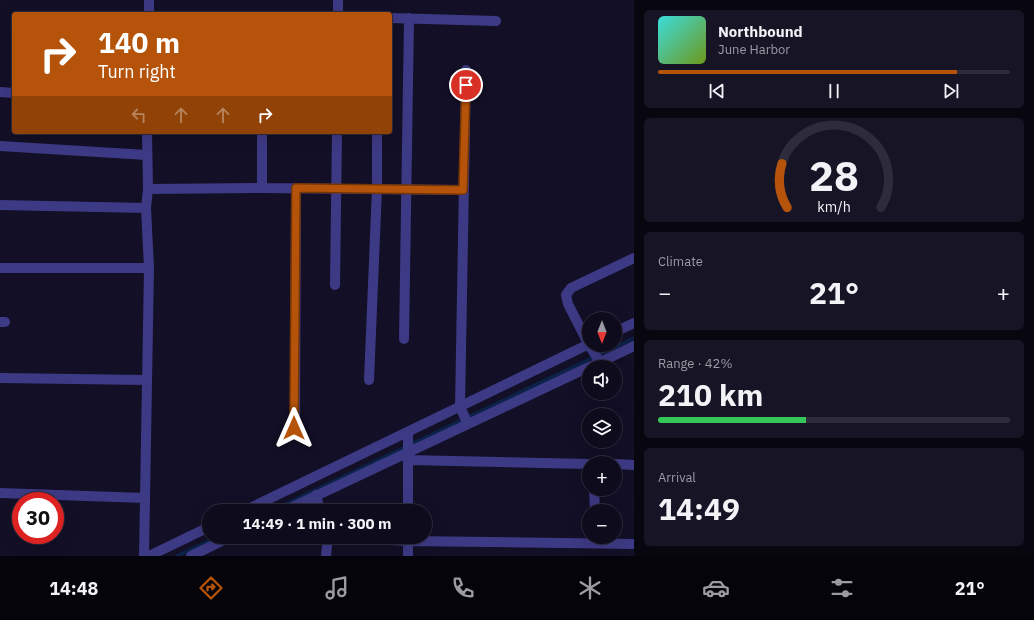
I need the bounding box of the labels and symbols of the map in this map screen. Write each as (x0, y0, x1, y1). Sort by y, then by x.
pin (449, 68, 483, 102)
north arrow (582, 312, 622, 352)
position arrow (273, 407, 315, 449)
speed limit sign: 30 (12, 492, 64, 544)

